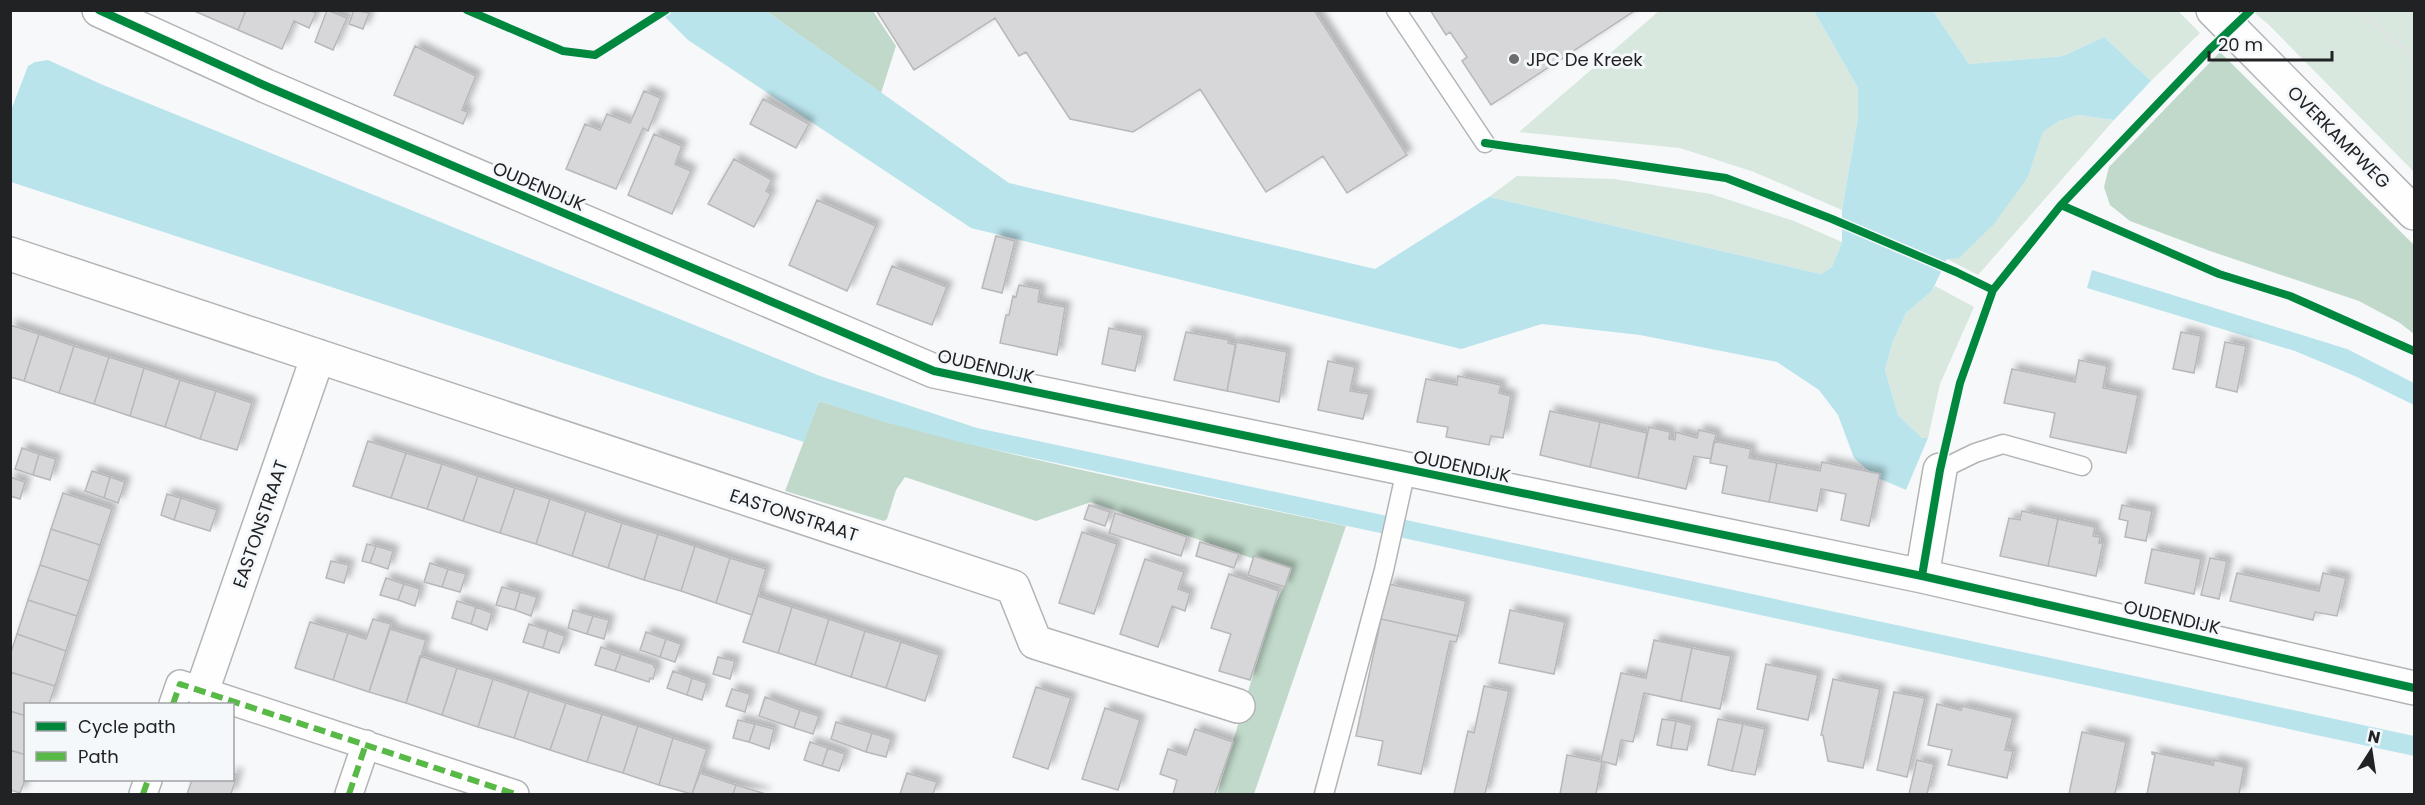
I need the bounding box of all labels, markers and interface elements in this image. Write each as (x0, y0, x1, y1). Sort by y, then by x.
scale bar (2209, 24, 2332, 62)
text: 20 m (2218, 32, 2263, 57)
place label: JPC De Kreek (1526, 47, 1643, 72)
marker: JPC De Kreek (1507, 52, 1521, 66)
street label: OVERKAMPWEG (2282, 80, 2396, 194)
street label: OUDENDIJK (489, 155, 589, 217)
street label: OUDENDIJK (935, 343, 1037, 389)
street label: OUDENDIJK (1411, 444, 1513, 488)
street label: EASTONSTRAAT (226, 456, 294, 591)
street label: EASTONSTRAAT (727, 482, 862, 548)
street label: OUDENDIJK (2121, 594, 2223, 640)
legend (24, 703, 234, 781)
text: Cycle path (78, 714, 176, 739)
north arrow (2341, 721, 2401, 781)
text: N (2366, 724, 2382, 749)
text: Path (78, 744, 119, 769)

